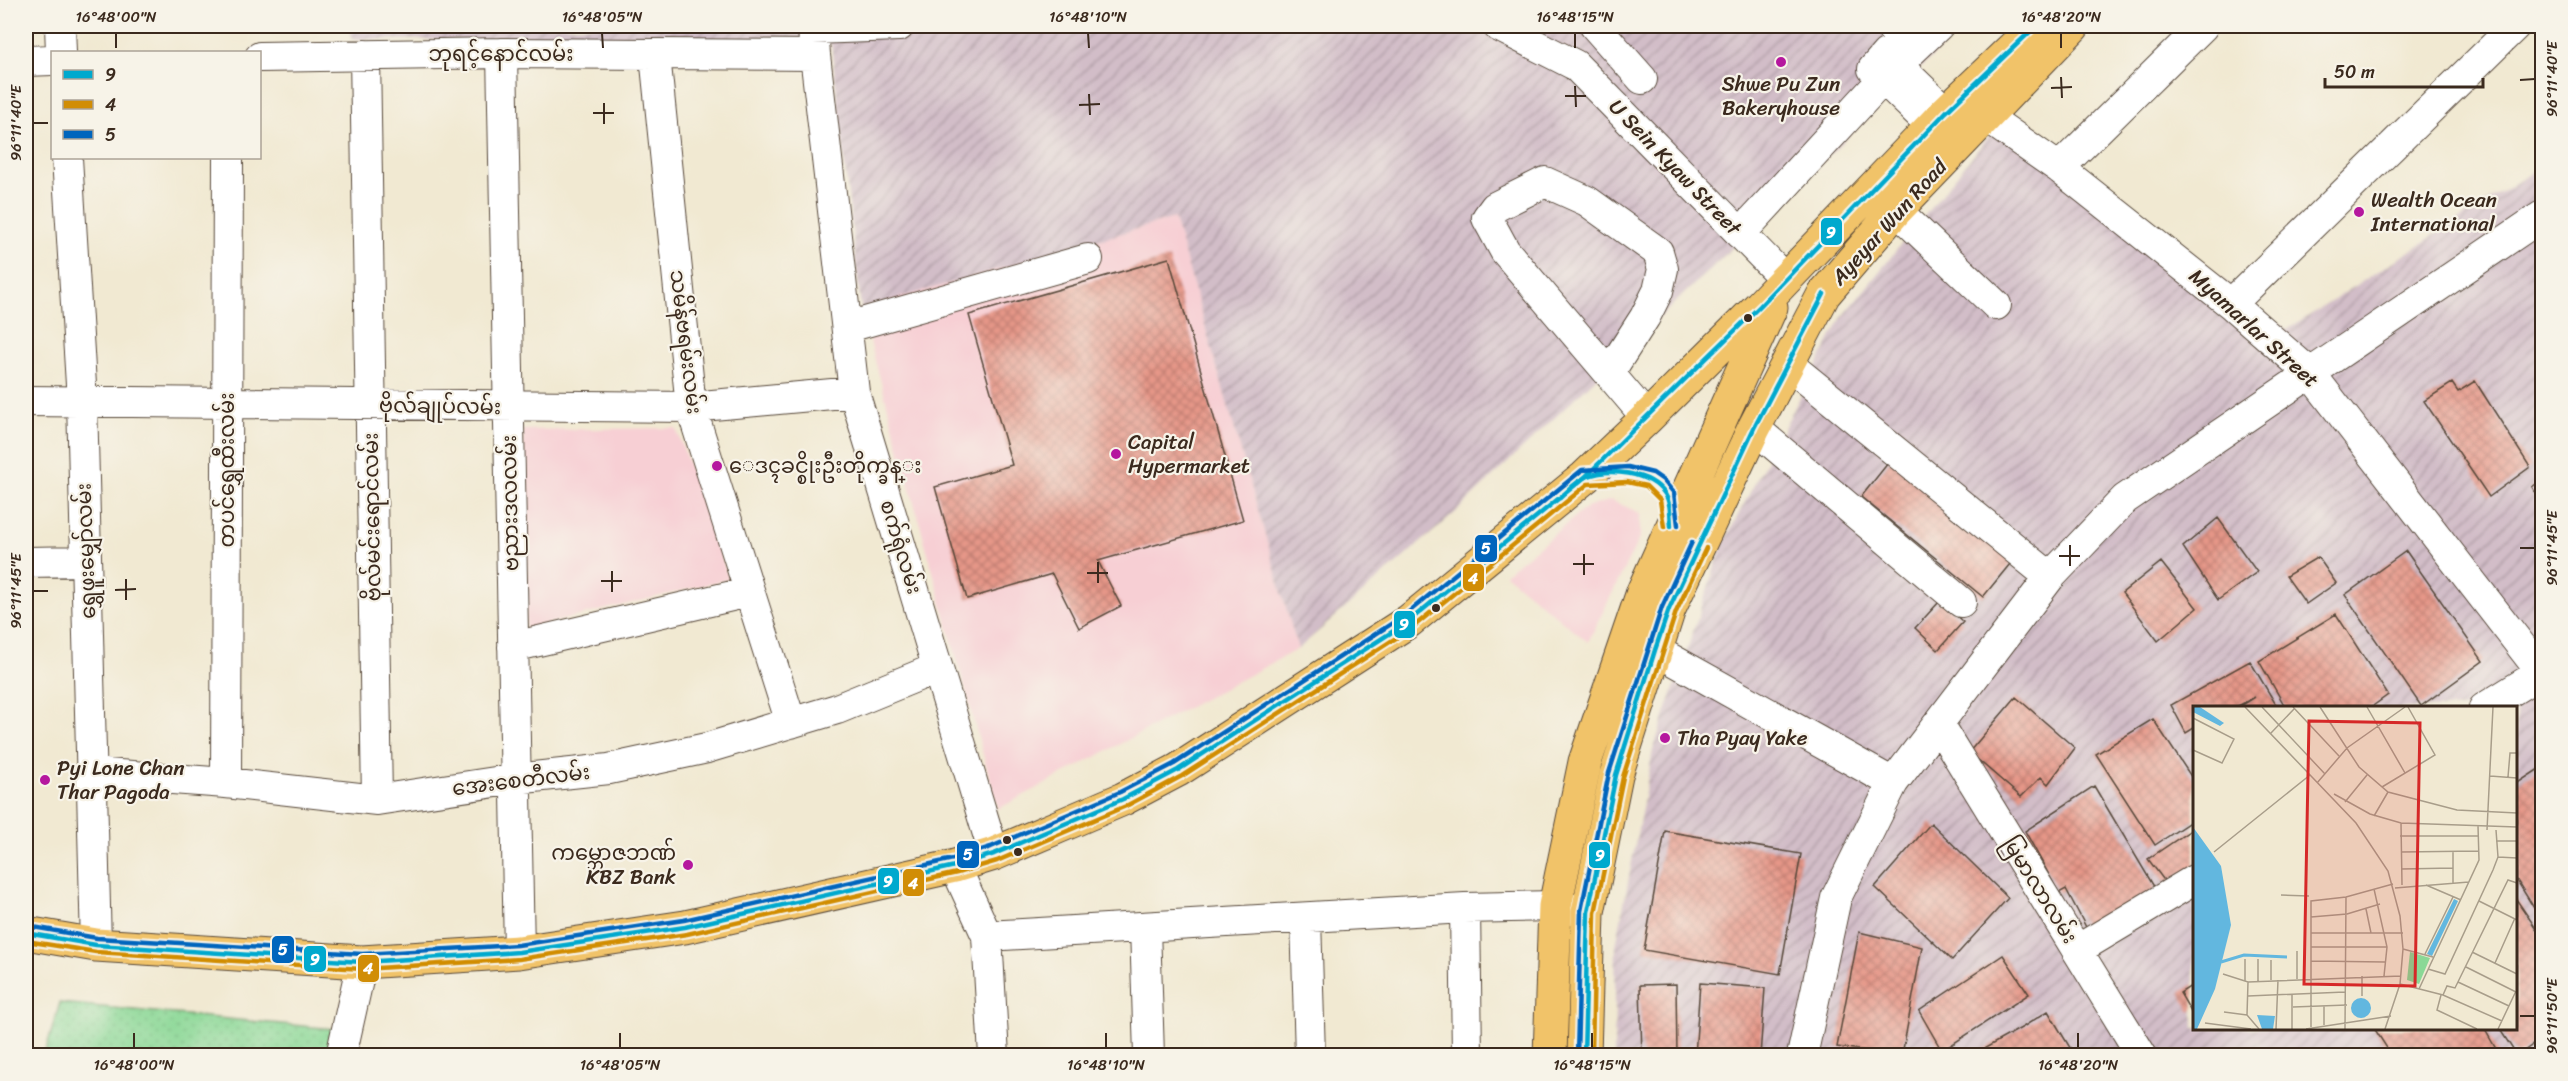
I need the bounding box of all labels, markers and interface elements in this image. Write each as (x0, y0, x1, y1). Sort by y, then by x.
text: 16°48'00"N (76, 4, 157, 30)
text: 16°48'05"N (562, 4, 643, 30)
text: 16°48'10"N (1049, 4, 1128, 30)
text: 16°48'15"N (1536, 4, 1614, 30)
text: 16°48'20"N (2021, 4, 2102, 30)
street label: ဘုရင့်နောင်လမ်း (429, 35, 573, 73)
text: 96°11'40"E (2539, 39, 2565, 117)
legend (51, 51, 261, 159)
scale bar (2325, 51, 2482, 89)
marker: Shwe Pu Zun Bakeryhouse (1774, 55, 1788, 69)
text: 50 m (2334, 56, 2375, 88)
text: 9 (105, 59, 116, 91)
place label: Shwe Pu Zun Bakeryhouse (1722, 65, 1840, 127)
text: 96°11'40"E (3, 83, 29, 161)
text: 4 (105, 89, 116, 121)
street label: U Sein Kyaw Street (1599, 89, 1752, 246)
text: 5 (105, 119, 116, 151)
street label: Ayeyar Wun Road (1821, 148, 1958, 295)
place label: Wealth Ocean International (2370, 181, 2497, 243)
marker: Wealth Ocean International (2352, 205, 2366, 219)
line badge: 9 (1820, 217, 1843, 246)
text: 9 (1826, 218, 1836, 247)
street label: Myamarlar Street (2180, 259, 2328, 397)
street label: သမိန်ဗရမ်းလမ်း (658, 268, 714, 416)
unlabelled marker (1742, 312, 1754, 324)
street label: ဗိုလ်ချုပ်လမ်း (379, 386, 501, 426)
street label: တပင်ရွှေထီးလမ်း (208, 393, 246, 547)
place label: Capital Hypermarket (1128, 423, 1250, 485)
street label: ဗိုလ်မင်းရောင်လမ်း (352, 432, 392, 602)
street label: ဗညားဒလလမ်း (490, 434, 530, 572)
place label: ေဒၚခင္စိုးဦးတိုက္ခန္း (729, 447, 922, 485)
marker: Capital Hypermarket (1109, 447, 1123, 461)
marker: ေဒၚခင္စိုးဦးတိုက္ခန္း (710, 459, 724, 473)
street label: ရွှေဖူးမျှော်လမ်း (65, 482, 107, 620)
street label: စက်ရုံလမ်း (869, 495, 933, 599)
text: 96°11'45"E (2539, 508, 2565, 586)
line badge: 5 (1474, 534, 1498, 563)
text: 5 (1481, 534, 1491, 563)
text: 96°11'45"E (3, 551, 29, 629)
line badge: 4 (1462, 563, 1485, 592)
text: 4 (1467, 564, 1478, 593)
unlabelled marker (1430, 602, 1442, 614)
line badge: 9 (1393, 610, 1416, 639)
text: 9 (1399, 610, 1409, 639)
inset map (2193, 706, 2517, 1030)
place label: Tha Pyay Yake (1677, 719, 1808, 757)
marker: Tha Pyay Yake (1658, 731, 1672, 745)
place label: Pyi Lone Chan Thar Pagoda (57, 749, 185, 811)
street label: အေးစေတီလမ်း (450, 753, 592, 807)
marker: Pyi Lone Chan Thar Pagoda (38, 773, 52, 787)
street label: မြမာလာလမ်း (1992, 829, 2088, 951)
place label: ကမ္ဘောဇဘဏ် KBZ Bank (551, 834, 676, 896)
unlabelled marker (1001, 834, 1013, 846)
line badge: 5 (956, 840, 980, 869)
text: 5 (963, 840, 973, 869)
line badge: 9 (1588, 841, 1611, 869)
text: 9 (1595, 841, 1605, 870)
unlabelled marker (1012, 846, 1024, 858)
marker: ကမ္ဘောဇဘဏ် KBZ Bank (681, 858, 695, 872)
line badge: 9 (877, 867, 900, 895)
text: 9 (883, 867, 893, 896)
line badge: 4 (902, 868, 925, 897)
text: 4 (907, 869, 918, 898)
line badge: 5 (271, 935, 295, 964)
text: 5 (278, 935, 288, 964)
line badge: 9 (303, 945, 327, 973)
text: 9 (310, 945, 320, 974)
line badge: 4 (357, 954, 380, 983)
text: 4 (362, 954, 373, 983)
text: 96°11'50"E (2539, 976, 2565, 1054)
text: 16°48'00"N (94, 1052, 175, 1078)
text: 16°48'05"N (580, 1052, 661, 1078)
text: 16°48'10"N (1067, 1052, 1146, 1078)
text: 16°48'15"N (1553, 1052, 1631, 1078)
text: 16°48'20"N (2038, 1052, 2119, 1078)

